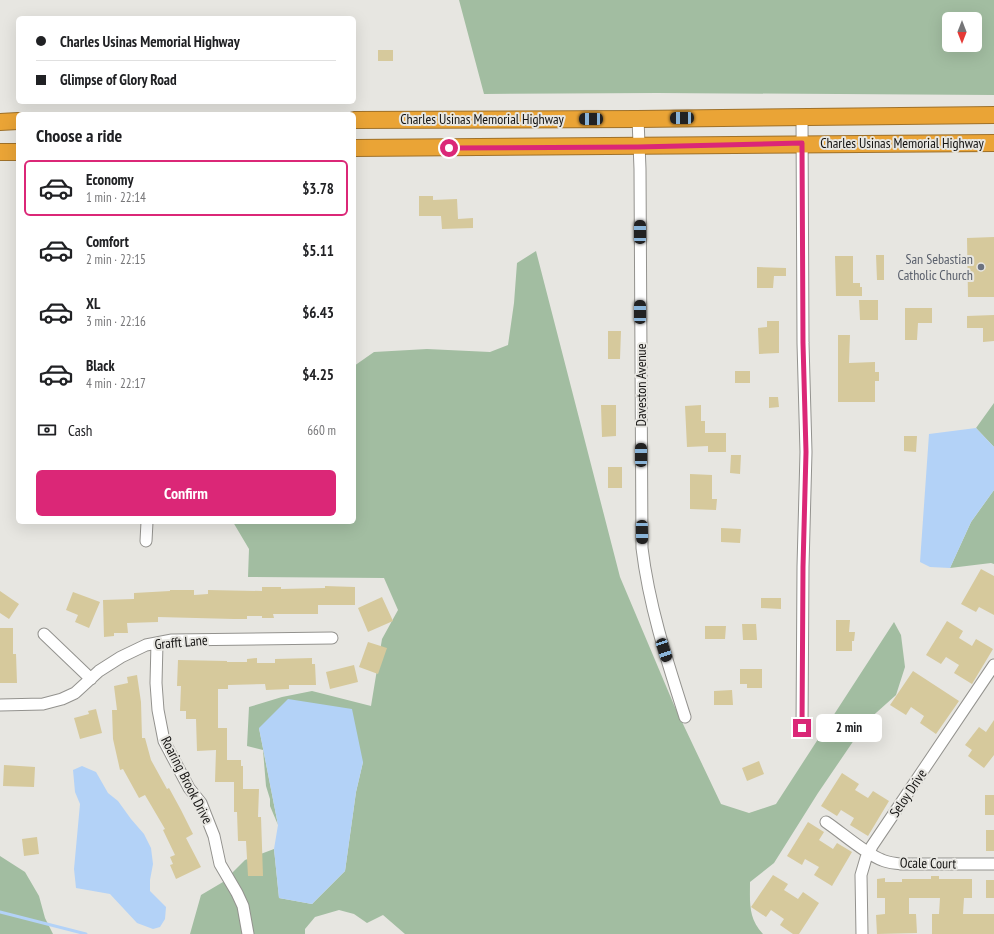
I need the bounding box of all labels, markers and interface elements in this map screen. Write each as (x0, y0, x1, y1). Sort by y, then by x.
north arrow (942, 12, 982, 52)
map controls (942, 12, 982, 52)
text: Charles Usinas Memorial Highway (60, 32, 240, 51)
text: Glimpse of Glory Road (60, 70, 177, 89)
street label: Charles Usinas Memorial Highway (400, 110, 565, 128)
car (670, 112, 694, 124)
car (579, 113, 603, 125)
text: Choose a ride (36, 124, 122, 147)
street label: Charles Usinas Memorial Highway (820, 134, 985, 152)
route start (440, 139, 458, 157)
icon: car (38, 170, 74, 206)
text: Economy (86, 170, 134, 189)
text: $3.78 (302, 179, 334, 198)
text: 1 min · 22:14 (86, 189, 146, 206)
car (634, 220, 646, 244)
icon: car (38, 232, 74, 268)
text: Comfort (86, 232, 129, 251)
text: $5.11 (302, 241, 334, 260)
place label: San Sebastian Catholic Church (897, 250, 973, 284)
text: 2 min · 22:15 (86, 251, 146, 268)
marker: San Sebastian Catholic Church (976, 262, 986, 272)
icon: car (38, 294, 74, 330)
text: XL (86, 294, 100, 313)
car (634, 300, 646, 324)
text: $6.43 (302, 303, 334, 322)
text: 3 min · 22:16 (86, 313, 146, 330)
street label: Daveston Avenue (632, 343, 650, 426)
icon: car (38, 356, 74, 392)
text: Black (86, 356, 115, 375)
text: $4.25 (302, 365, 334, 384)
text: 4 min · 22:17 (86, 375, 146, 392)
icon: cash (36, 419, 58, 441)
text: Cash (68, 421, 92, 440)
text: 660 m (307, 422, 336, 439)
car (635, 443, 647, 467)
button: Confirm (36, 470, 336, 516)
car (636, 520, 648, 544)
street label: Grafft Lane (154, 631, 209, 653)
car (655, 637, 673, 663)
callout: 2 min (816, 714, 882, 742)
route end (793, 719, 811, 737)
text: 2 min (836, 719, 862, 736)
street label: Roaring Brook Drive (157, 733, 217, 827)
street label: Seloy Drive (885, 765, 931, 821)
street label: Ocale Court (900, 854, 957, 872)

